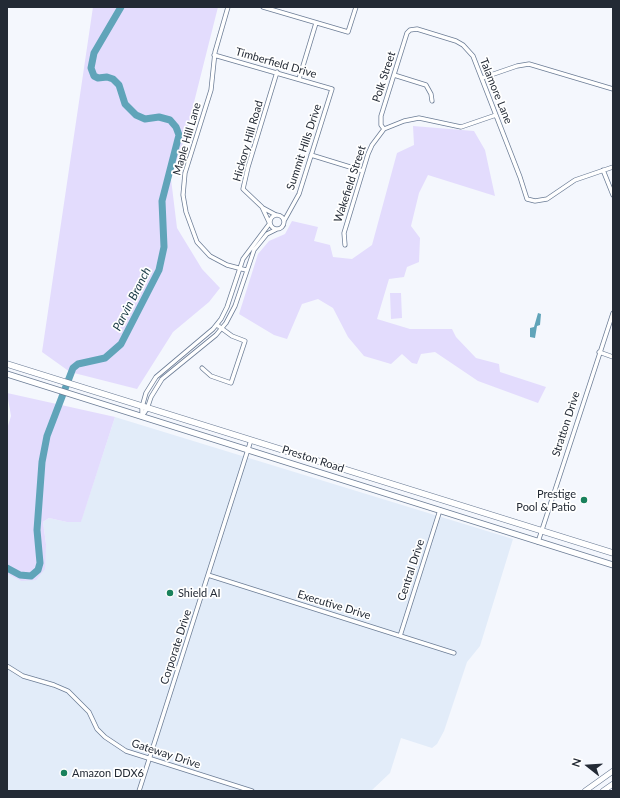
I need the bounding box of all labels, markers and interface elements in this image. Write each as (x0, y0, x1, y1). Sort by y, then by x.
street label: Timberfield Drive (234, 45, 318, 81)
street label: Polk Street (370, 50, 398, 104)
street label: Talamore Lane (477, 56, 515, 126)
street label: Hickory Hill Road (230, 99, 266, 183)
street label: Maple Hill Lane (170, 101, 204, 177)
street label: Summit Hills Drive (284, 102, 324, 192)
street label: Wakefield Street (331, 144, 369, 224)
water label: Parvin Branch (110, 265, 154, 333)
street label: Stratton Drive (549, 390, 583, 458)
street label: Preston Road (280, 443, 346, 475)
place label: Prestige Pool & Patio (516, 487, 576, 513)
marker: Prestige Pool & Patio (579, 495, 589, 505)
street label: Central Drive (395, 537, 427, 603)
place label: Shield AI (178, 586, 221, 600)
marker: Shield AI (165, 588, 175, 598)
street label: Executive Drive (296, 588, 372, 622)
street label: Corporate Drive (158, 608, 194, 686)
street label: Gateway Drive (130, 737, 202, 771)
north arrow (568, 746, 608, 786)
text: N (569, 756, 584, 768)
place label: Amazon DDX6 (72, 766, 144, 780)
marker: Amazon DDX6 (59, 768, 69, 778)

